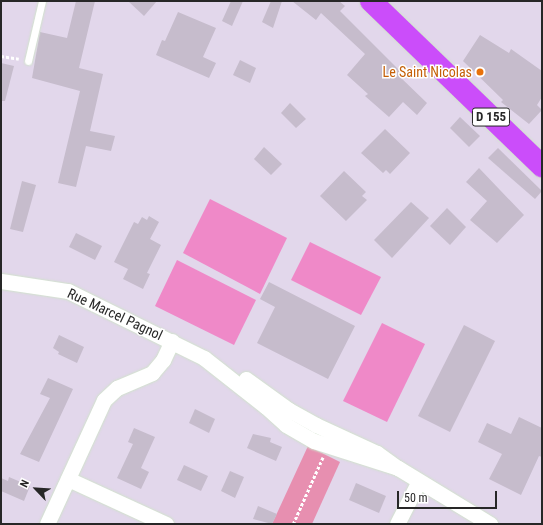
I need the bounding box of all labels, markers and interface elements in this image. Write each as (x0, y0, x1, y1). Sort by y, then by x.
place label: Le Saint Nicolas (383, 64, 472, 80)
marker: Le Saint Nicolas (475, 67, 485, 77)
road number: D 155 (471, 106, 511, 128)
street label: Rue Marcel Pagnol (65, 285, 165, 343)
north arrow (16, 469, 56, 509)
text: N (17, 478, 32, 490)
scale bar (399, 483, 499, 509)
text: 50 m (404, 491, 428, 505)

